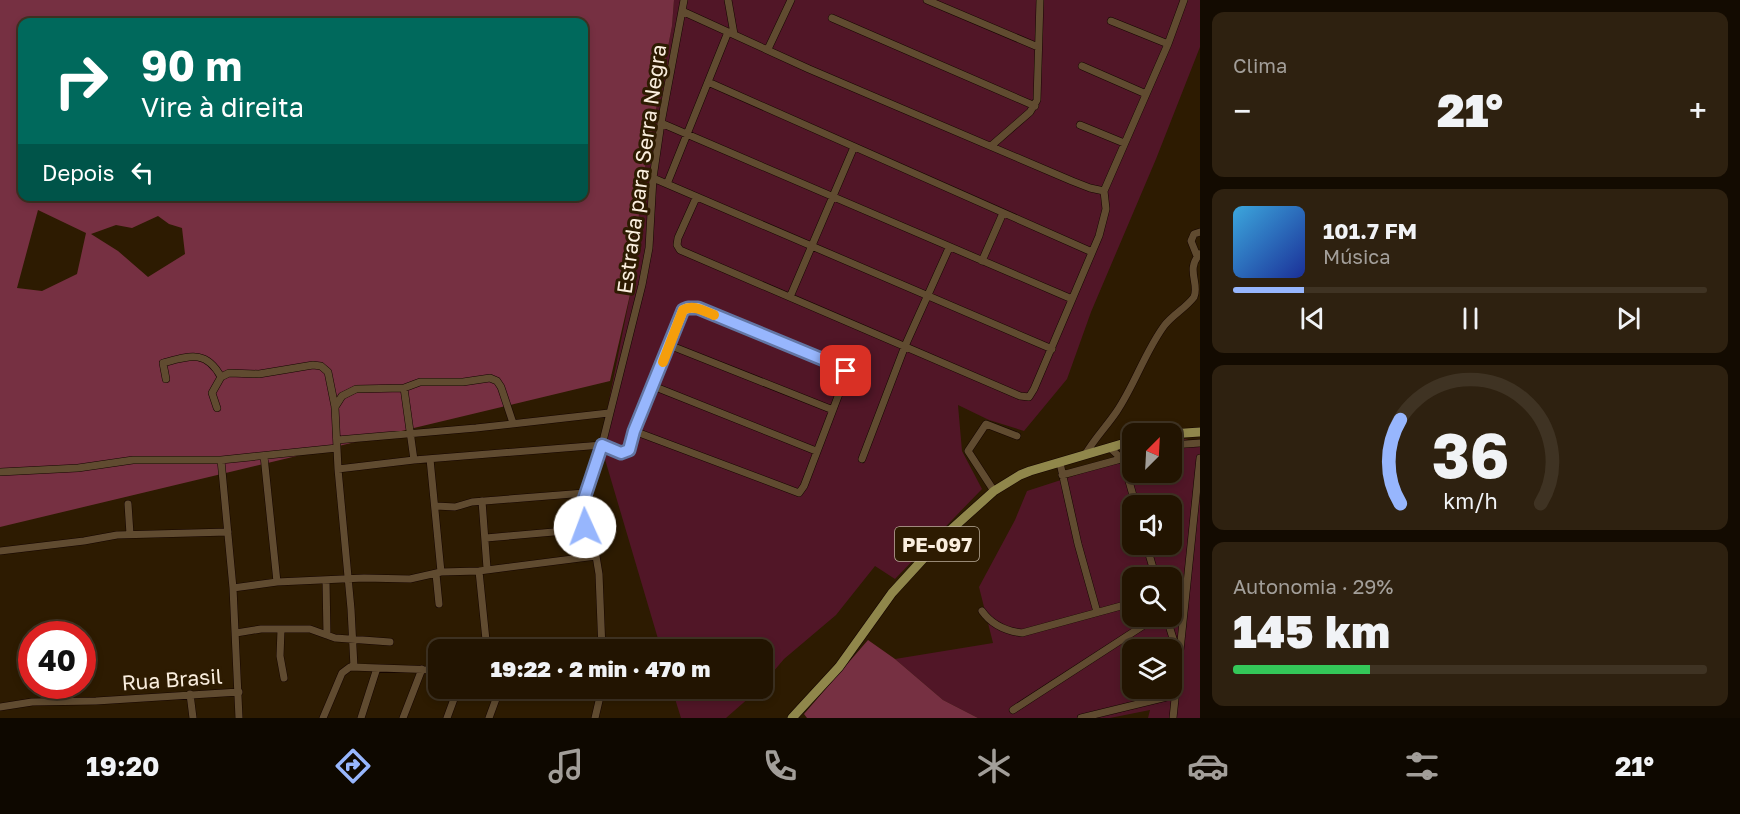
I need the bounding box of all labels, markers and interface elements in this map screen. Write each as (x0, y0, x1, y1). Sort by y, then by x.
text: 90 m (141, 40, 242, 90)
icon: right (42, 42, 120, 120)
street label: Estrada para Serra Negra (611, 42, 671, 296)
text: Clima (1233, 53, 1287, 77)
text: 21° (1437, 83, 1503, 137)
text: Vire à direita (141, 91, 304, 123)
text: − (1233, 91, 1251, 130)
text: + (1689, 91, 1707, 130)
icon: left (126, 156, 159, 189)
text: Depois (42, 159, 114, 186)
text: 101.7 FM (1323, 217, 1417, 244)
text: Música (1323, 244, 1390, 268)
icon: previous (1296, 302, 1329, 335)
icon: pause (1454, 302, 1487, 335)
icon: next (1612, 302, 1645, 335)
pin (820, 345, 871, 396)
icon: arrive (829, 354, 862, 387)
text: 36 (1431, 417, 1509, 492)
north arrow (1122, 423, 1182, 483)
map controls (1122, 423, 1182, 699)
text: km/h (1443, 489, 1497, 515)
position arrow (553, 495, 617, 559)
button: sound (1122, 495, 1182, 555)
road number: PE-097 (895, 527, 979, 561)
button: search (1122, 567, 1182, 627)
text: Autonomia · 29% (1233, 574, 1393, 598)
text: 145 km (1233, 604, 1390, 658)
speed limit sign: 40 (18, 621, 96, 699)
button: layers (1122, 639, 1182, 699)
text: 19:22 · 2 min · 470 m (490, 655, 711, 682)
street label: Rua Brasil (121, 663, 223, 695)
icon: directions (332, 745, 374, 787)
icon: music (545, 745, 587, 787)
icon: phone (759, 745, 801, 787)
icon: climate (973, 745, 1015, 787)
icon: car (1187, 745, 1229, 787)
icon: filters (1401, 745, 1443, 787)
text: 19:20 (86, 750, 160, 782)
text: 21° (1615, 750, 1654, 782)

